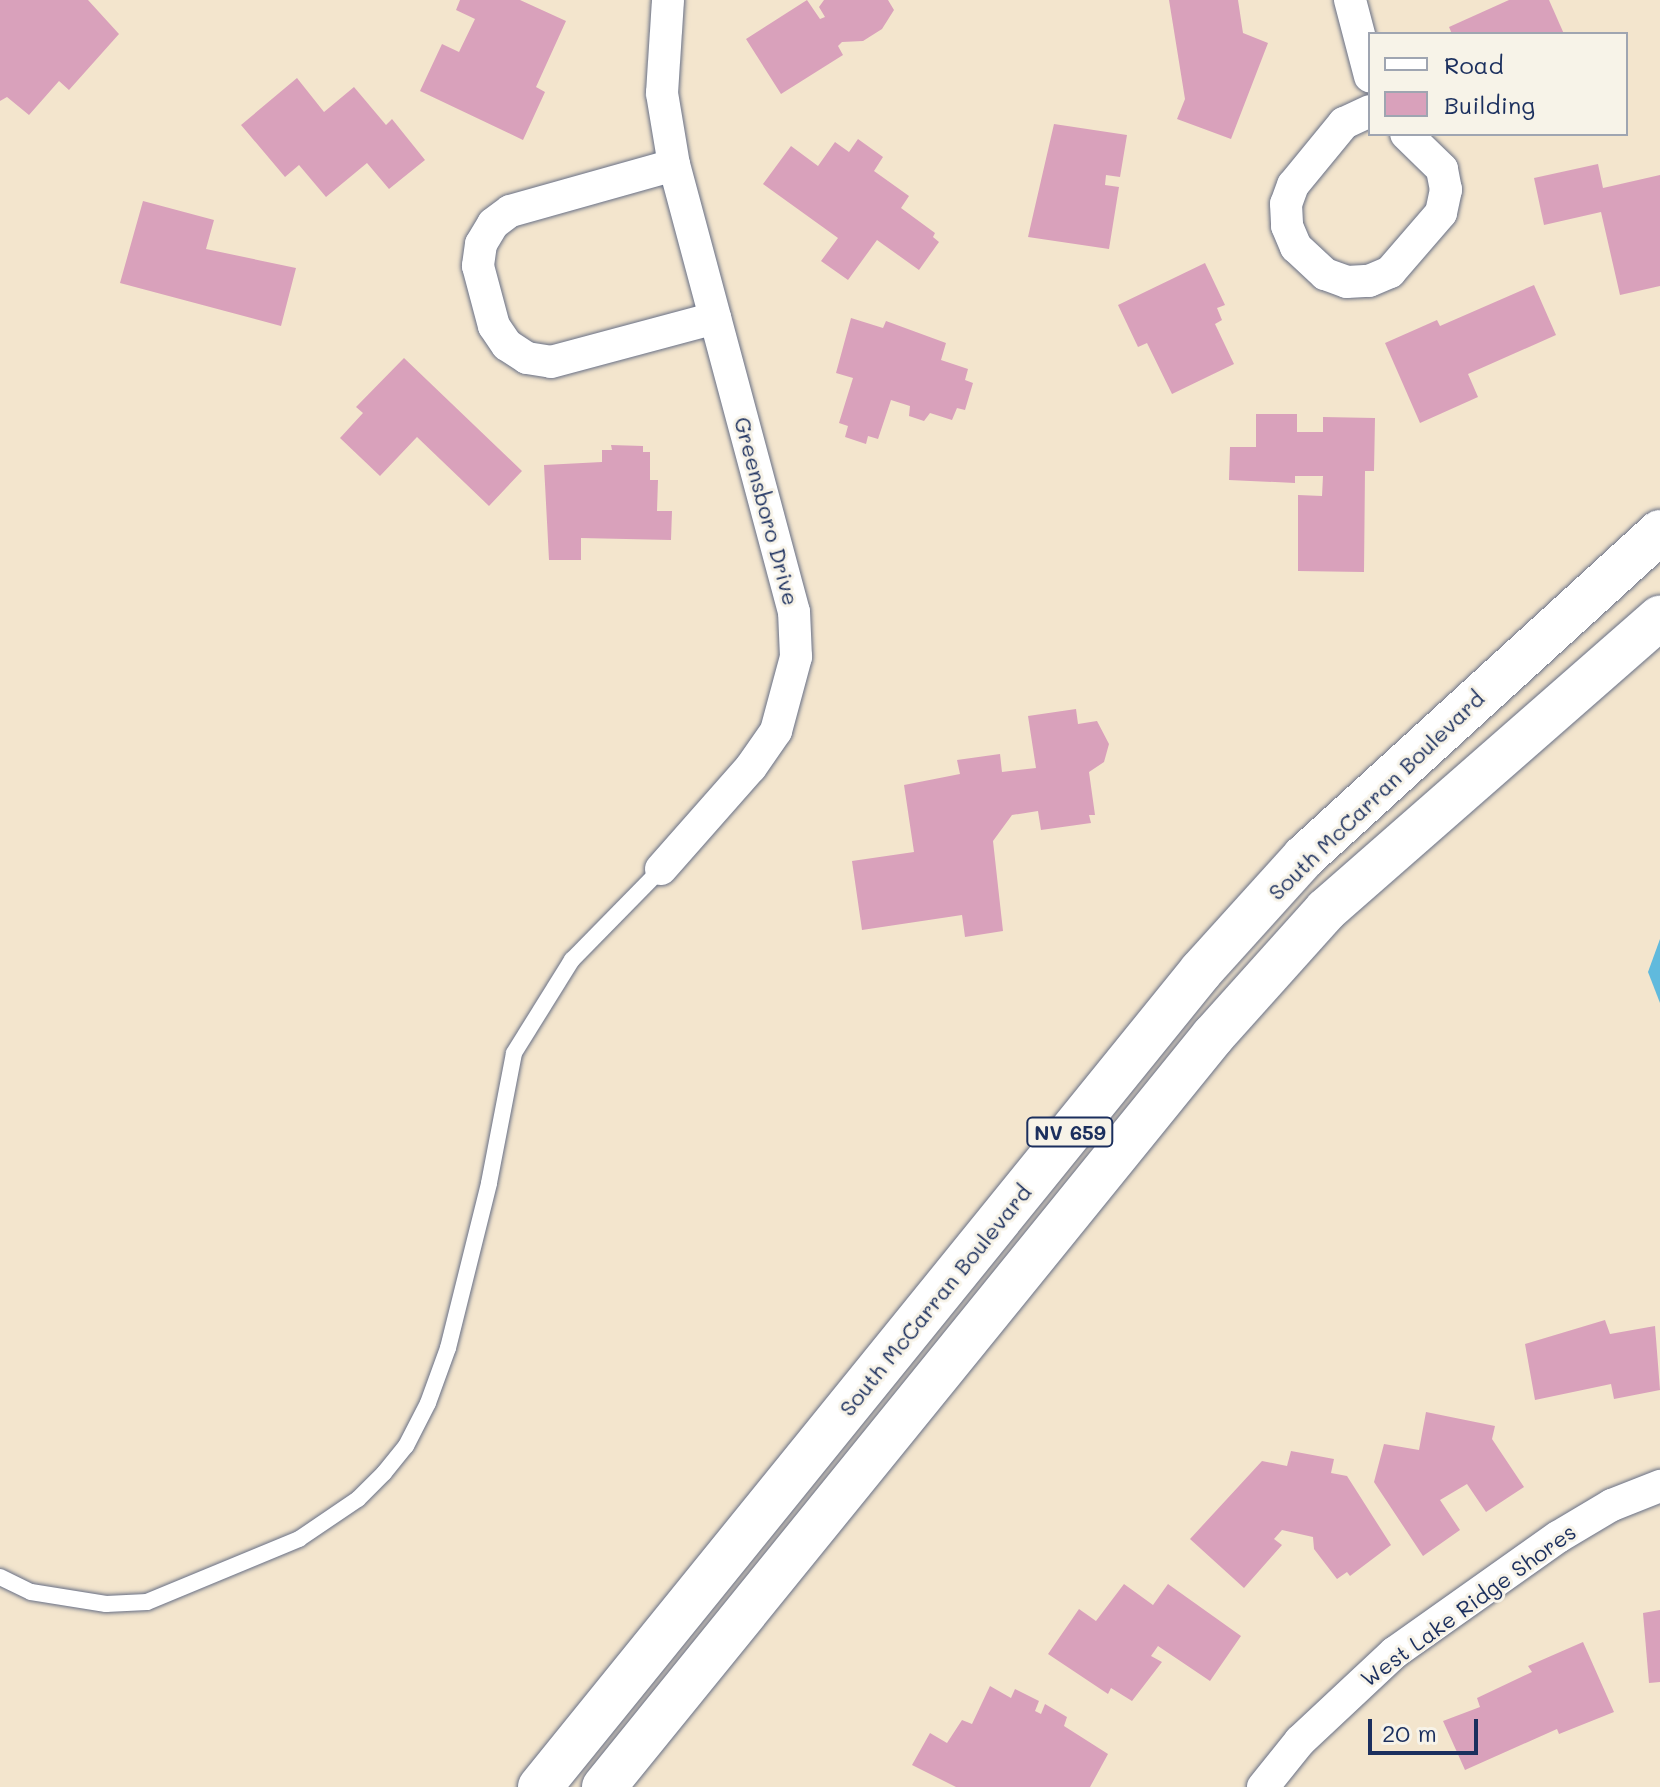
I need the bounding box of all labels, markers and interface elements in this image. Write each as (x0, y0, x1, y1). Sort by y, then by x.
legend (1368, 32, 1628, 136)
text: Road (1444, 49, 1504, 80)
text: Building (1444, 89, 1535, 120)
street label: Greensboro Drive (729, 414, 805, 608)
street label: South McCarran Boulevard (1263, 685, 1489, 905)
road number: NV 659 (1026, 1116, 1114, 1148)
street label: South McCarran Boulevard (834, 1179, 1036, 1421)
street label: West Lake Ridge Shores (1355, 1518, 1581, 1692)
scale bar (1372, 1703, 1482, 1753)
text: 20 m (1382, 1717, 1437, 1748)

